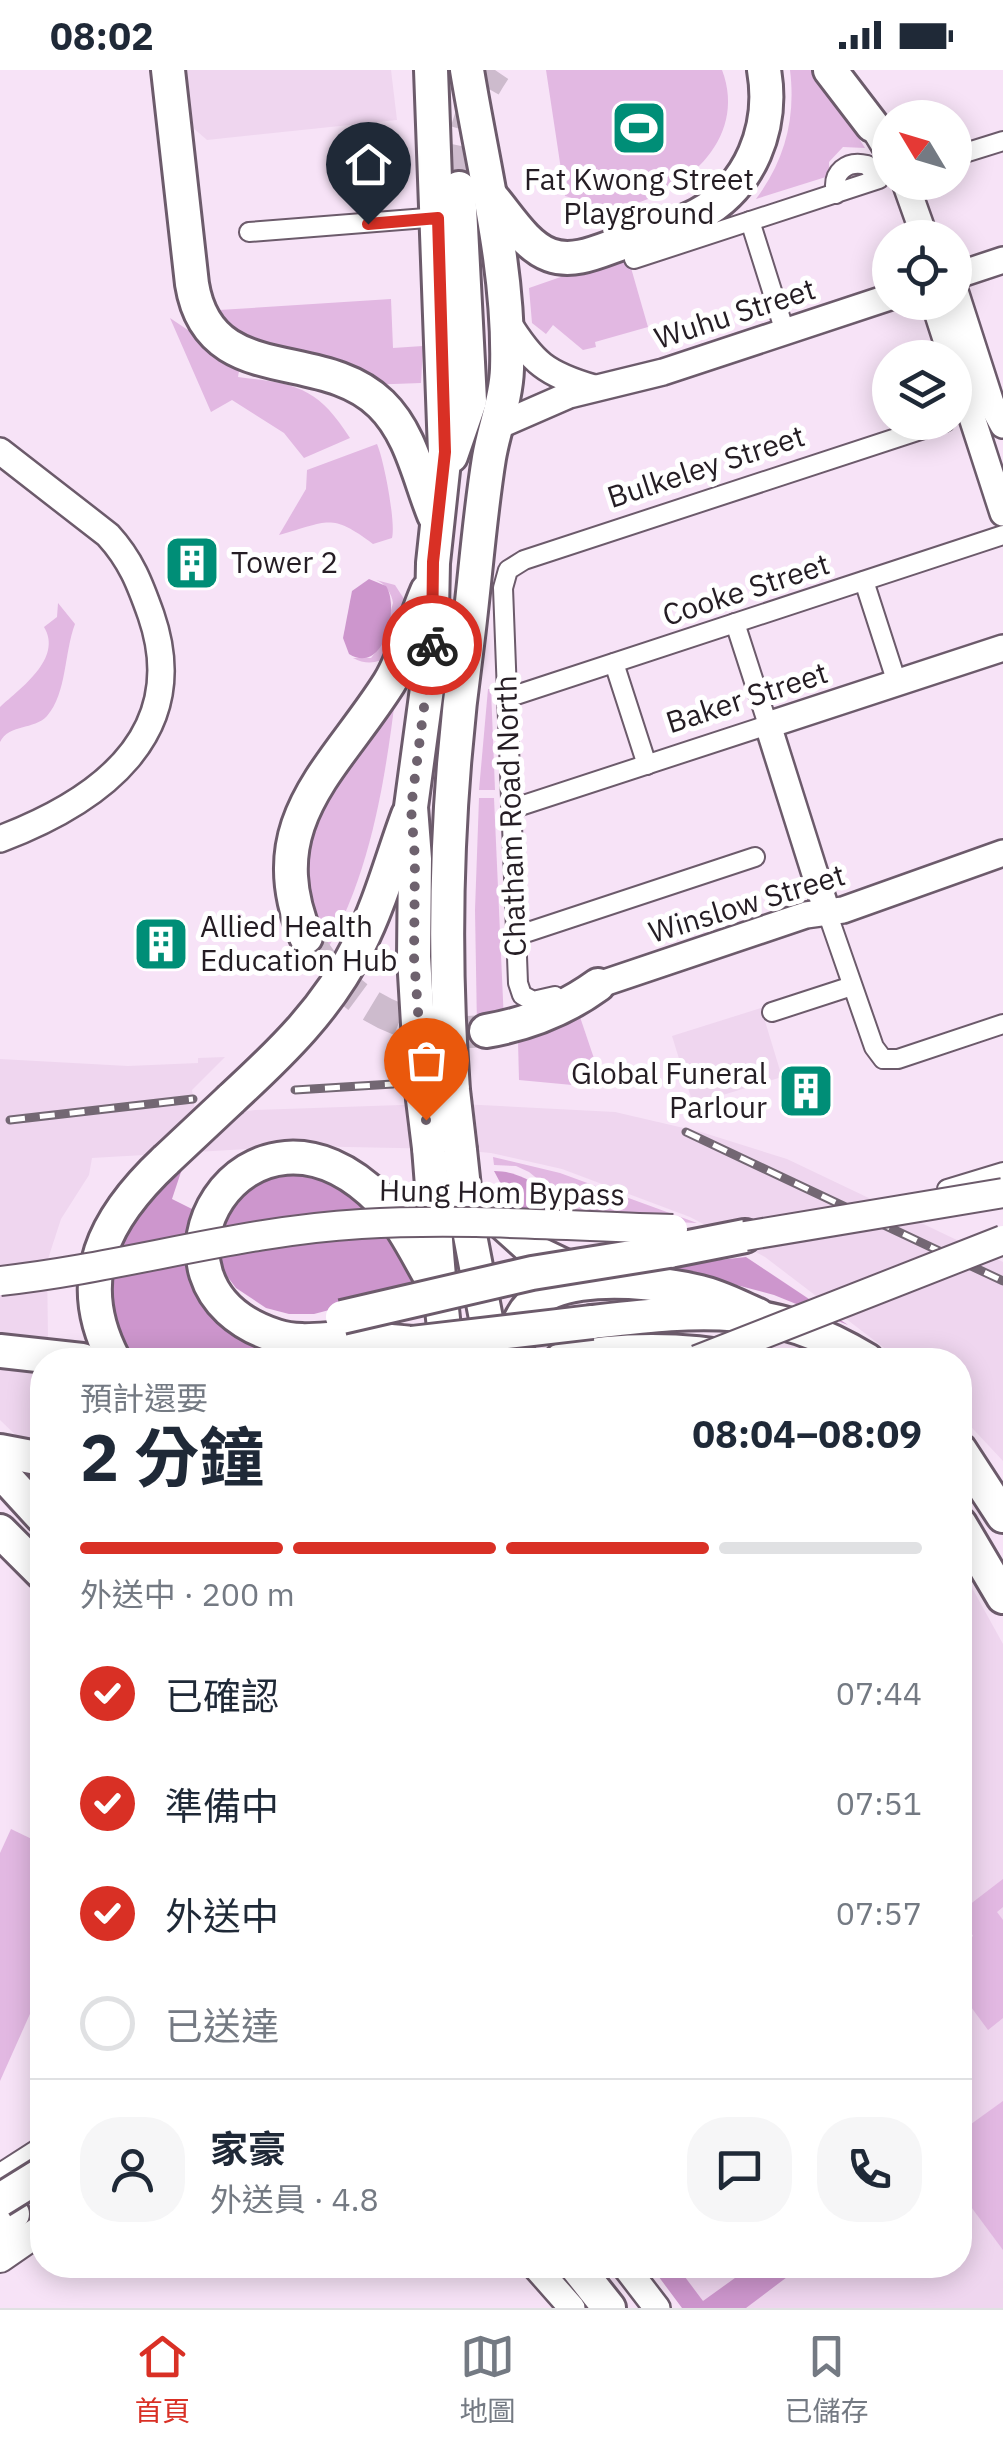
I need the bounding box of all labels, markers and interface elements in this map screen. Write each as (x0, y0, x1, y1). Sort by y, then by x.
text: 08:02 (50, 11, 154, 60)
sports icon: Fat Kwong Street Playground (609, 98, 669, 158)
north arrow (872, 100, 972, 200)
map controls (872, 100, 972, 440)
pin (326, 122, 411, 225)
icon: home (341, 137, 396, 192)
place label: Fat Kwong Street Playground (524, 159, 754, 232)
button: locate (872, 220, 972, 320)
street label: Wuhu Street (649, 268, 820, 357)
button: layers (872, 340, 972, 440)
street label: Bulkeley Street (602, 415, 809, 516)
building icon: Tower 2 (162, 533, 222, 593)
place label: Tower 2 (231, 542, 338, 581)
street label: Cooke Street (657, 543, 834, 634)
courier (382, 595, 482, 695)
icon: bike (405, 618, 460, 673)
street label: Baker Street (661, 652, 832, 741)
street label: Chatham Road North (485, 675, 534, 957)
street label: Winslow Street (644, 854, 849, 951)
place label: Allied Health Education Hub (200, 906, 397, 979)
building icon: Allied Health Education Hub (131, 914, 191, 974)
pin (384, 1018, 469, 1121)
icon: bag (399, 1033, 454, 1088)
place label: Global Funeral Parlour (571, 1053, 767, 1126)
building icon: Global Funeral Parlour (776, 1061, 836, 1121)
street label: Hung Hom Bypass (379, 1170, 625, 1213)
text: 預計還要 (80, 1377, 208, 1419)
text: 08:04–08:09 (692, 1409, 922, 1458)
text: 2 分鐘 (80, 1414, 264, 1499)
text: 外送中 · 200 m (80, 1573, 295, 1615)
icon: check (80, 1666, 135, 1721)
text: 已確認 (165, 1671, 279, 1720)
text: 07:44 (836, 1672, 922, 1714)
icon: check (80, 1776, 135, 1831)
text: 準備中 (165, 1781, 279, 1830)
text: 07:51 (836, 1782, 922, 1824)
icon: check (80, 1886, 135, 1941)
text: 外送中 (165, 1891, 279, 1940)
text: 07:57 (836, 1892, 922, 1934)
text: 已送達 (165, 2001, 279, 2050)
button: person (80, 2117, 185, 2222)
button: chat (687, 2117, 792, 2222)
button: phone (817, 2117, 922, 2222)
text: 家豪 (210, 2124, 286, 2173)
text: 外送員 · 4.8 (210, 2178, 379, 2220)
tab: 首頁 (134, 2329, 191, 2429)
tab: 地圖 (459, 2329, 516, 2429)
tab: 已儲存 (784, 2329, 869, 2429)

